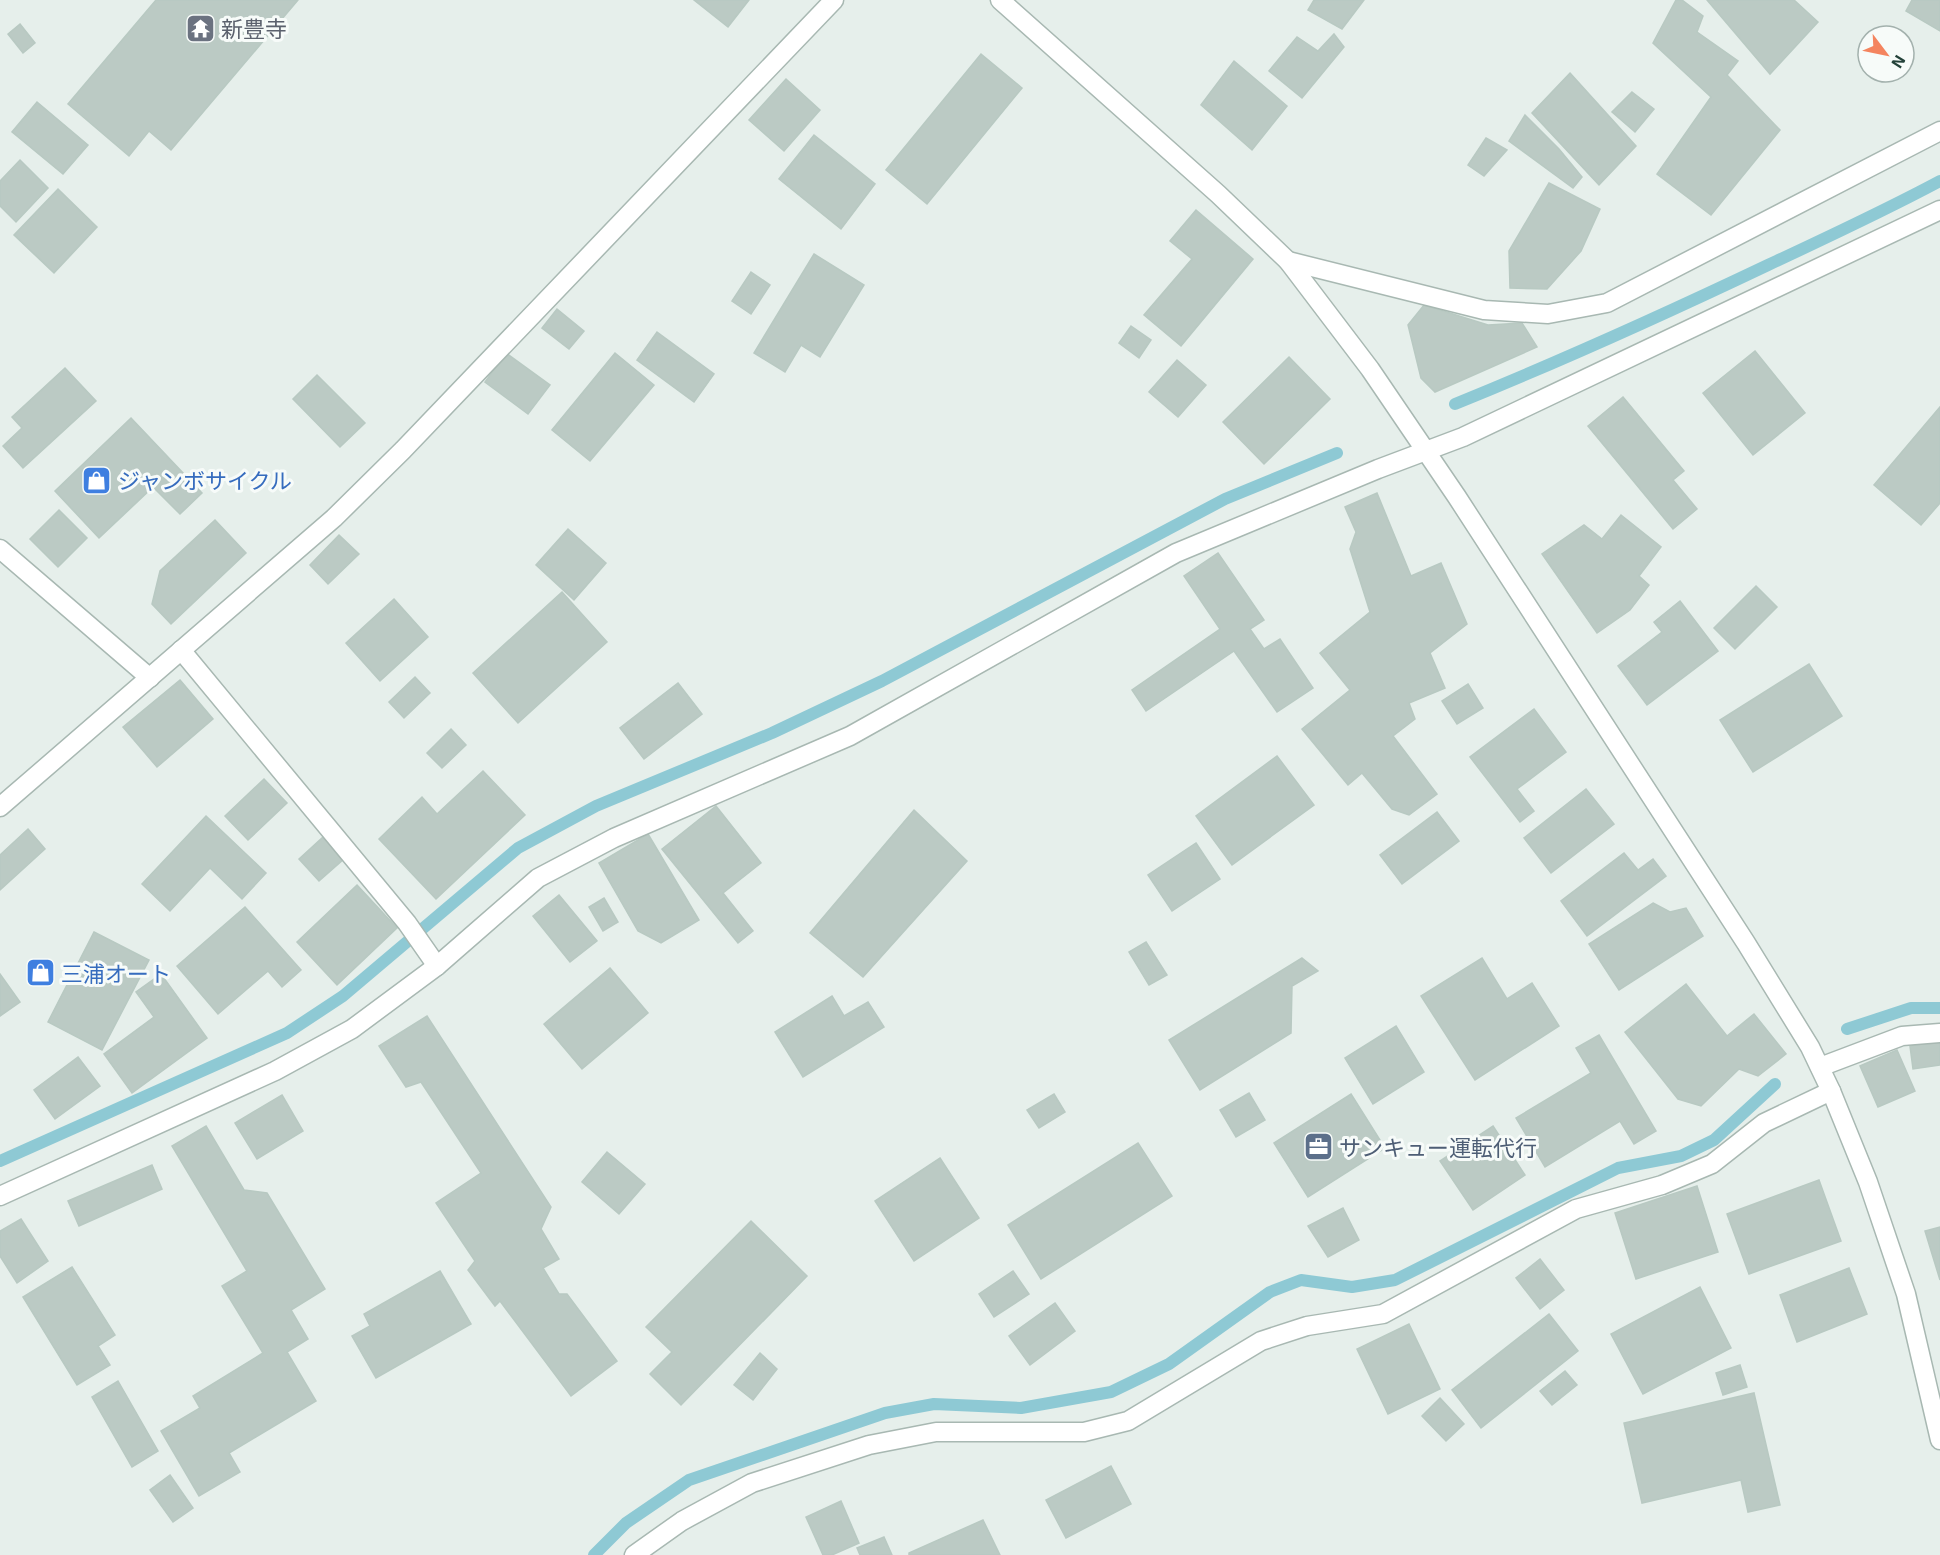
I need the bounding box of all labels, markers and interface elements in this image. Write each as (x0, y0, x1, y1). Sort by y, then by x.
temple icon: 新豊寺 (184, 12, 216, 44)
place label: 新豊寺 (221, 15, 287, 41)
north arrow (1856, 24, 1916, 84)
text: N (1888, 52, 1910, 72)
shop icon: ジャンボサイクル (81, 464, 113, 496)
place label: ジャンボサイクル (118, 467, 292, 493)
shop icon: 三浦オート (24, 957, 56, 989)
place label: 三浦オート (61, 960, 171, 986)
office icon: サンキュー運転代行 (1302, 1131, 1334, 1163)
place label: サンキュー運転代行 (1339, 1134, 1537, 1160)

